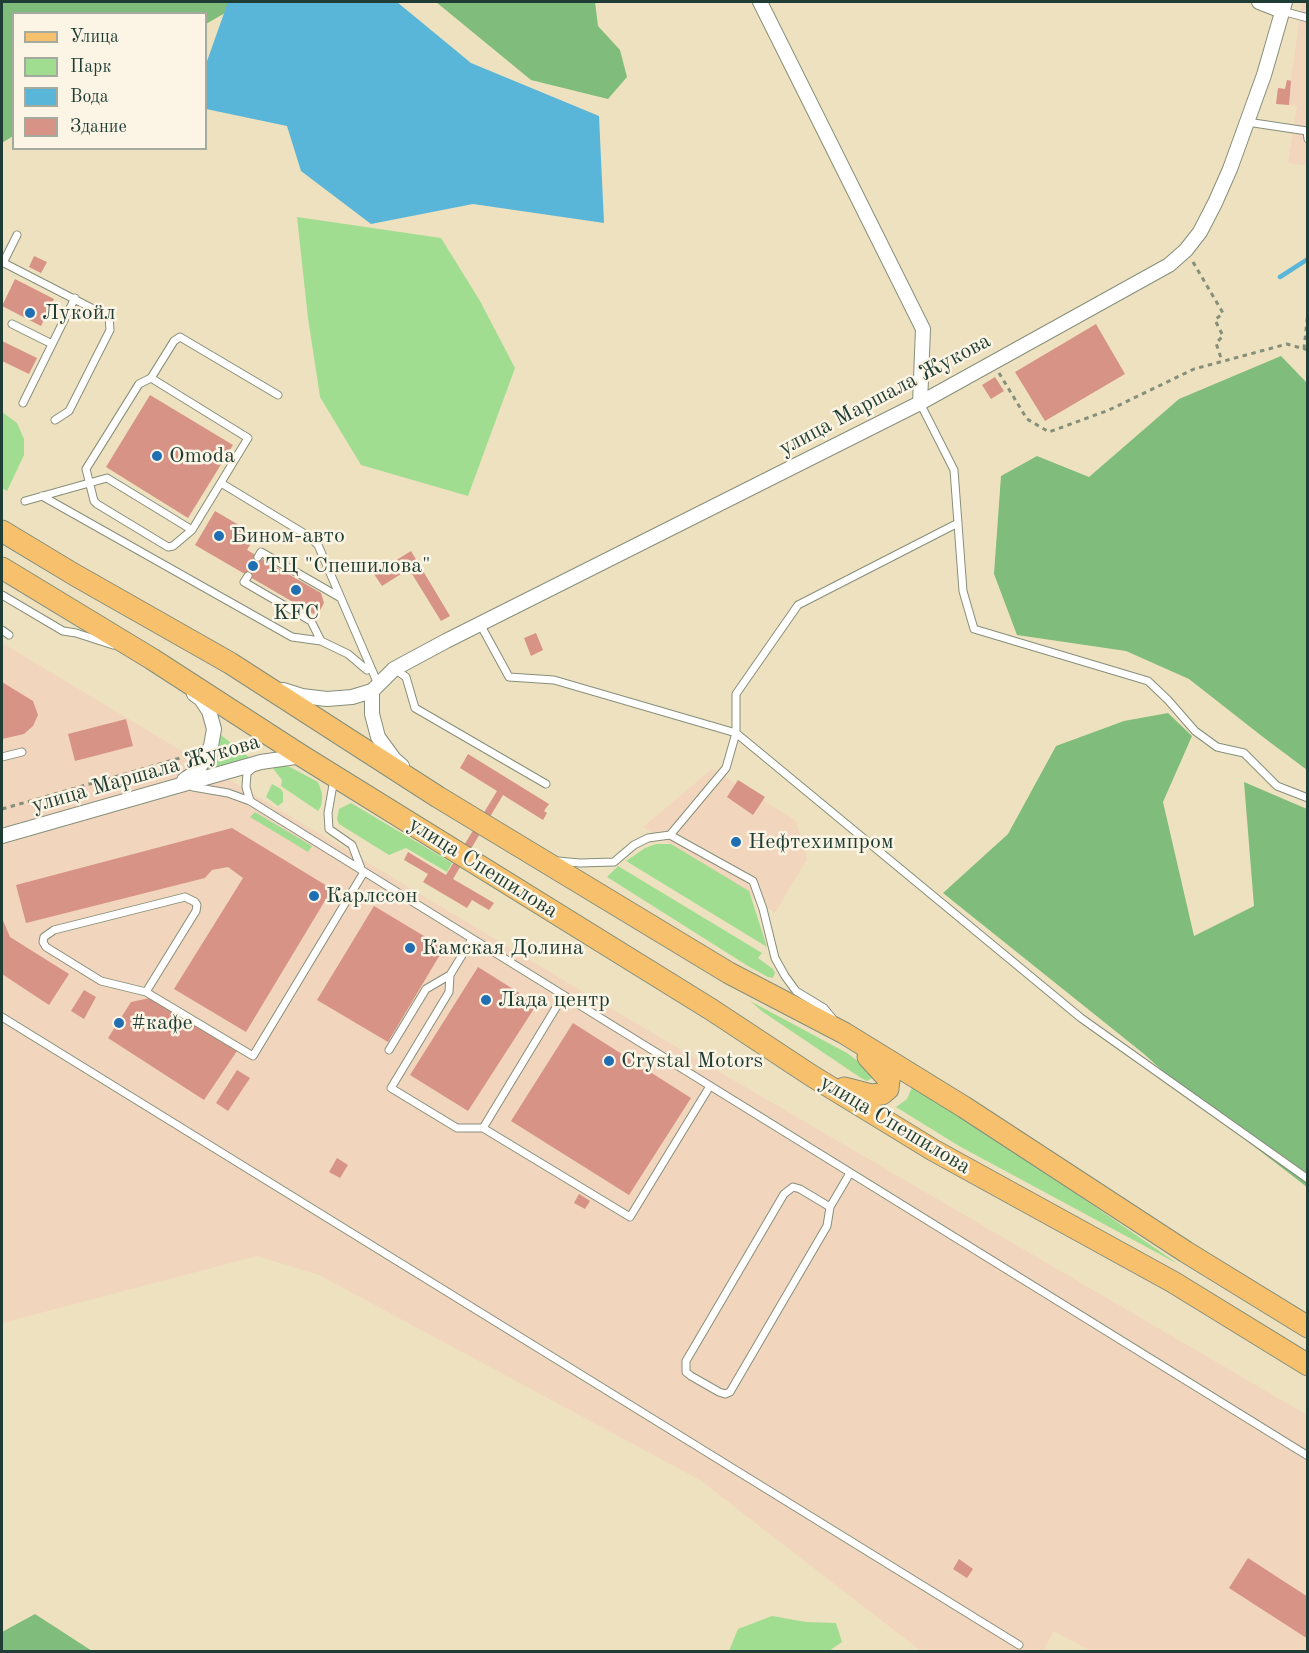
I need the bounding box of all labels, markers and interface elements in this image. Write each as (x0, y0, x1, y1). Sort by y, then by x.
legend (12, 12, 207, 150)
text: Улица (70, 28, 119, 46)
text: Парк (70, 58, 111, 76)
text: Вода (70, 88, 109, 106)
text: Здание (70, 118, 127, 136)
place label: Лукойл (42, 300, 116, 326)
marker: Лукойл (23, 306, 37, 320)
street label: улица Маршала Жукова (775, 328, 995, 462)
place label: Omoda (169, 443, 235, 469)
marker: Omoda (150, 449, 164, 463)
place label: Бином-авто (231, 523, 345, 549)
marker: Бином-авто (212, 529, 226, 543)
place label: ТЦ "Спешилова" (265, 553, 431, 579)
marker: ТЦ "Спешилова" (246, 559, 260, 573)
marker: KFC (289, 583, 303, 597)
place label: KFC (273, 600, 319, 626)
street label: улица Маршала Жукова (29, 729, 263, 819)
street label: улица Спешилова (403, 811, 563, 925)
place label: Нефтехимпром (748, 829, 894, 855)
marker: Нефтехимпром (729, 835, 743, 849)
place label: Карлссон (326, 883, 418, 909)
marker: Карлссон (307, 889, 321, 903)
place label: Камская Долина (422, 935, 584, 961)
marker: Камская Долина (403, 941, 417, 955)
place label: Лада центр (498, 987, 610, 1013)
marker: Лада центр (479, 993, 493, 1007)
place label: #кафе (131, 1010, 193, 1036)
marker: #кафе (112, 1016, 126, 1030)
place label: Crystal Motors (621, 1048, 763, 1074)
marker: Crystal Motors (602, 1054, 616, 1068)
street label: улица Спешилова (815, 1070, 975, 1180)

